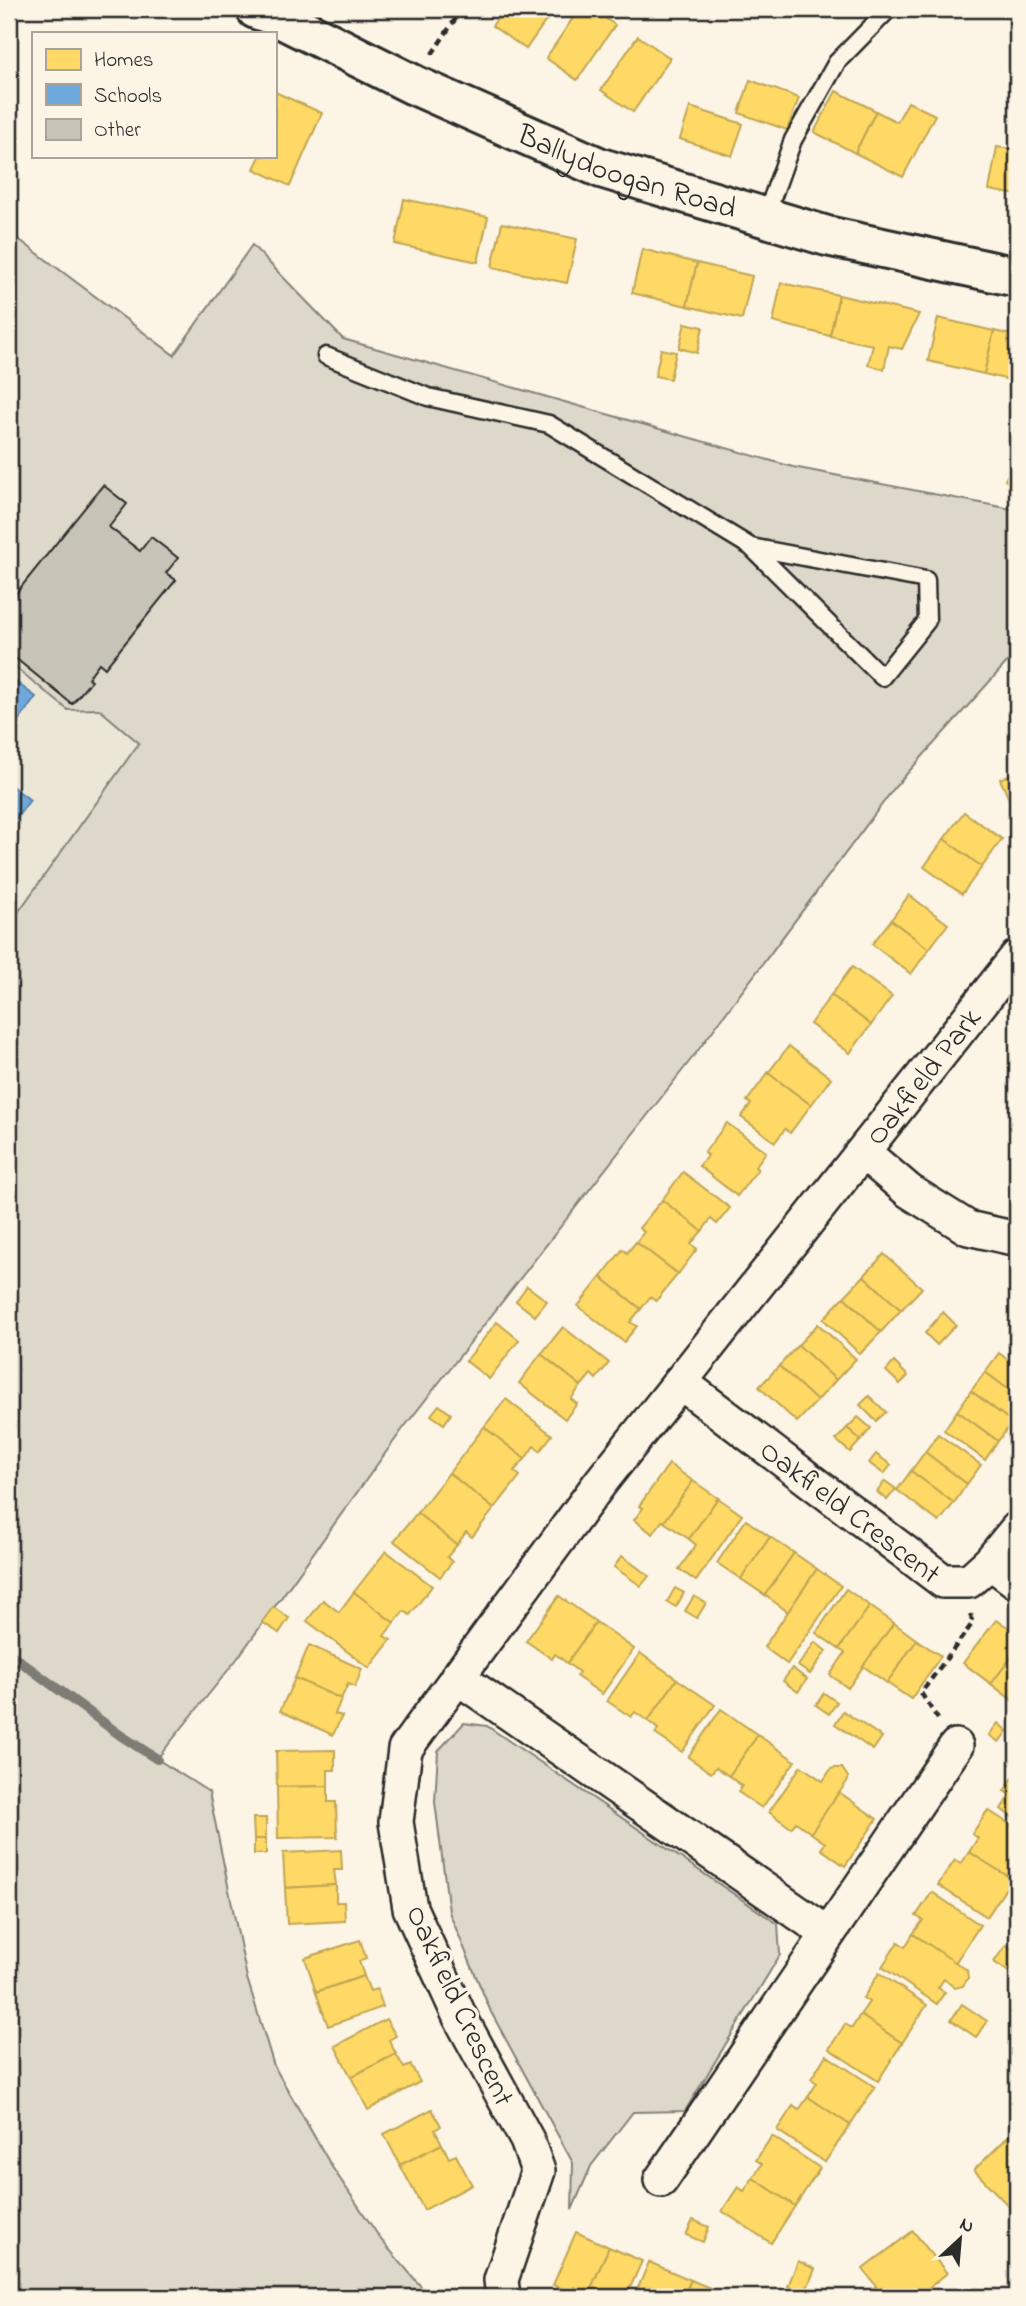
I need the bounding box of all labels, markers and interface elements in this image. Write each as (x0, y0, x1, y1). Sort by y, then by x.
legend (32, 32, 276, 158)
text: Homes (94, 46, 154, 76)
text: Schools (94, 82, 162, 112)
street label: Ballydoogan Road (509, 114, 741, 233)
text: Other (94, 116, 141, 146)
street label: Oakfield Park (856, 999, 994, 1156)
street label: Oakfield Crescent (749, 1430, 949, 1597)
street label: Oakfield Crescent (392, 1898, 524, 2114)
north arrow (925, 2204, 995, 2274)
text: N (955, 2211, 978, 2241)

